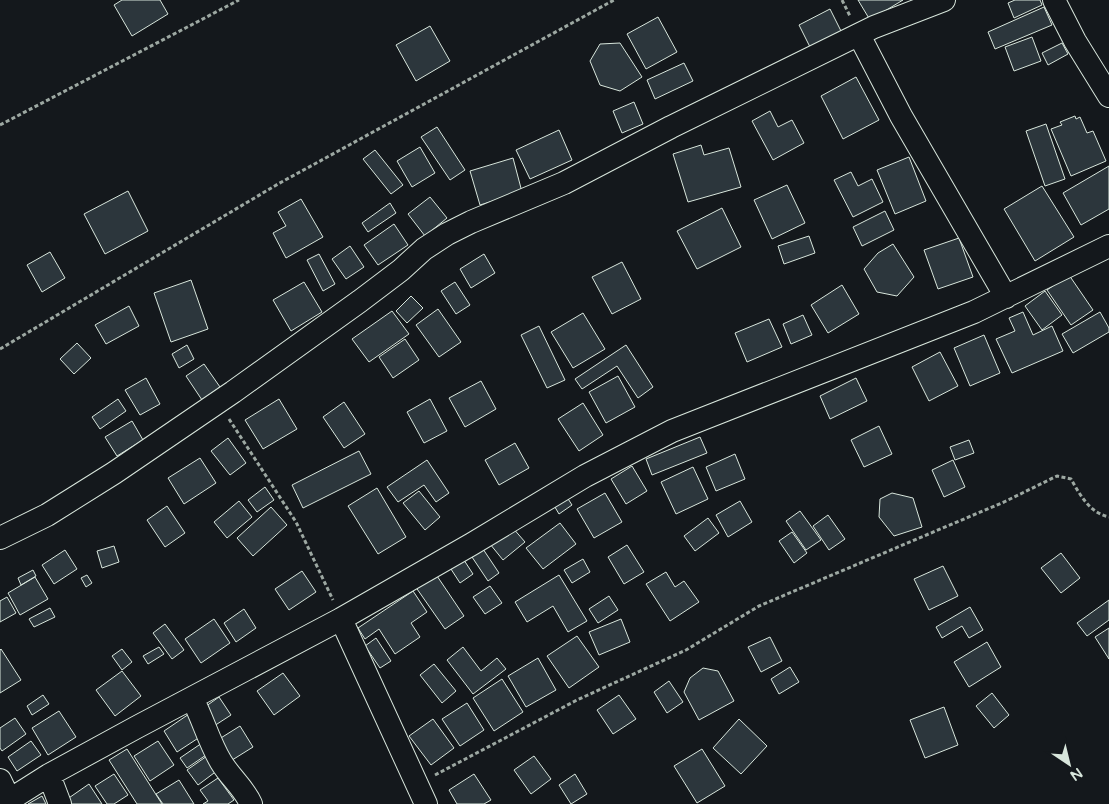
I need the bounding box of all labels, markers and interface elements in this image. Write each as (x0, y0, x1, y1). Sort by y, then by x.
north arrow (1044, 739, 1094, 789)
text: N (1067, 764, 1086, 784)

